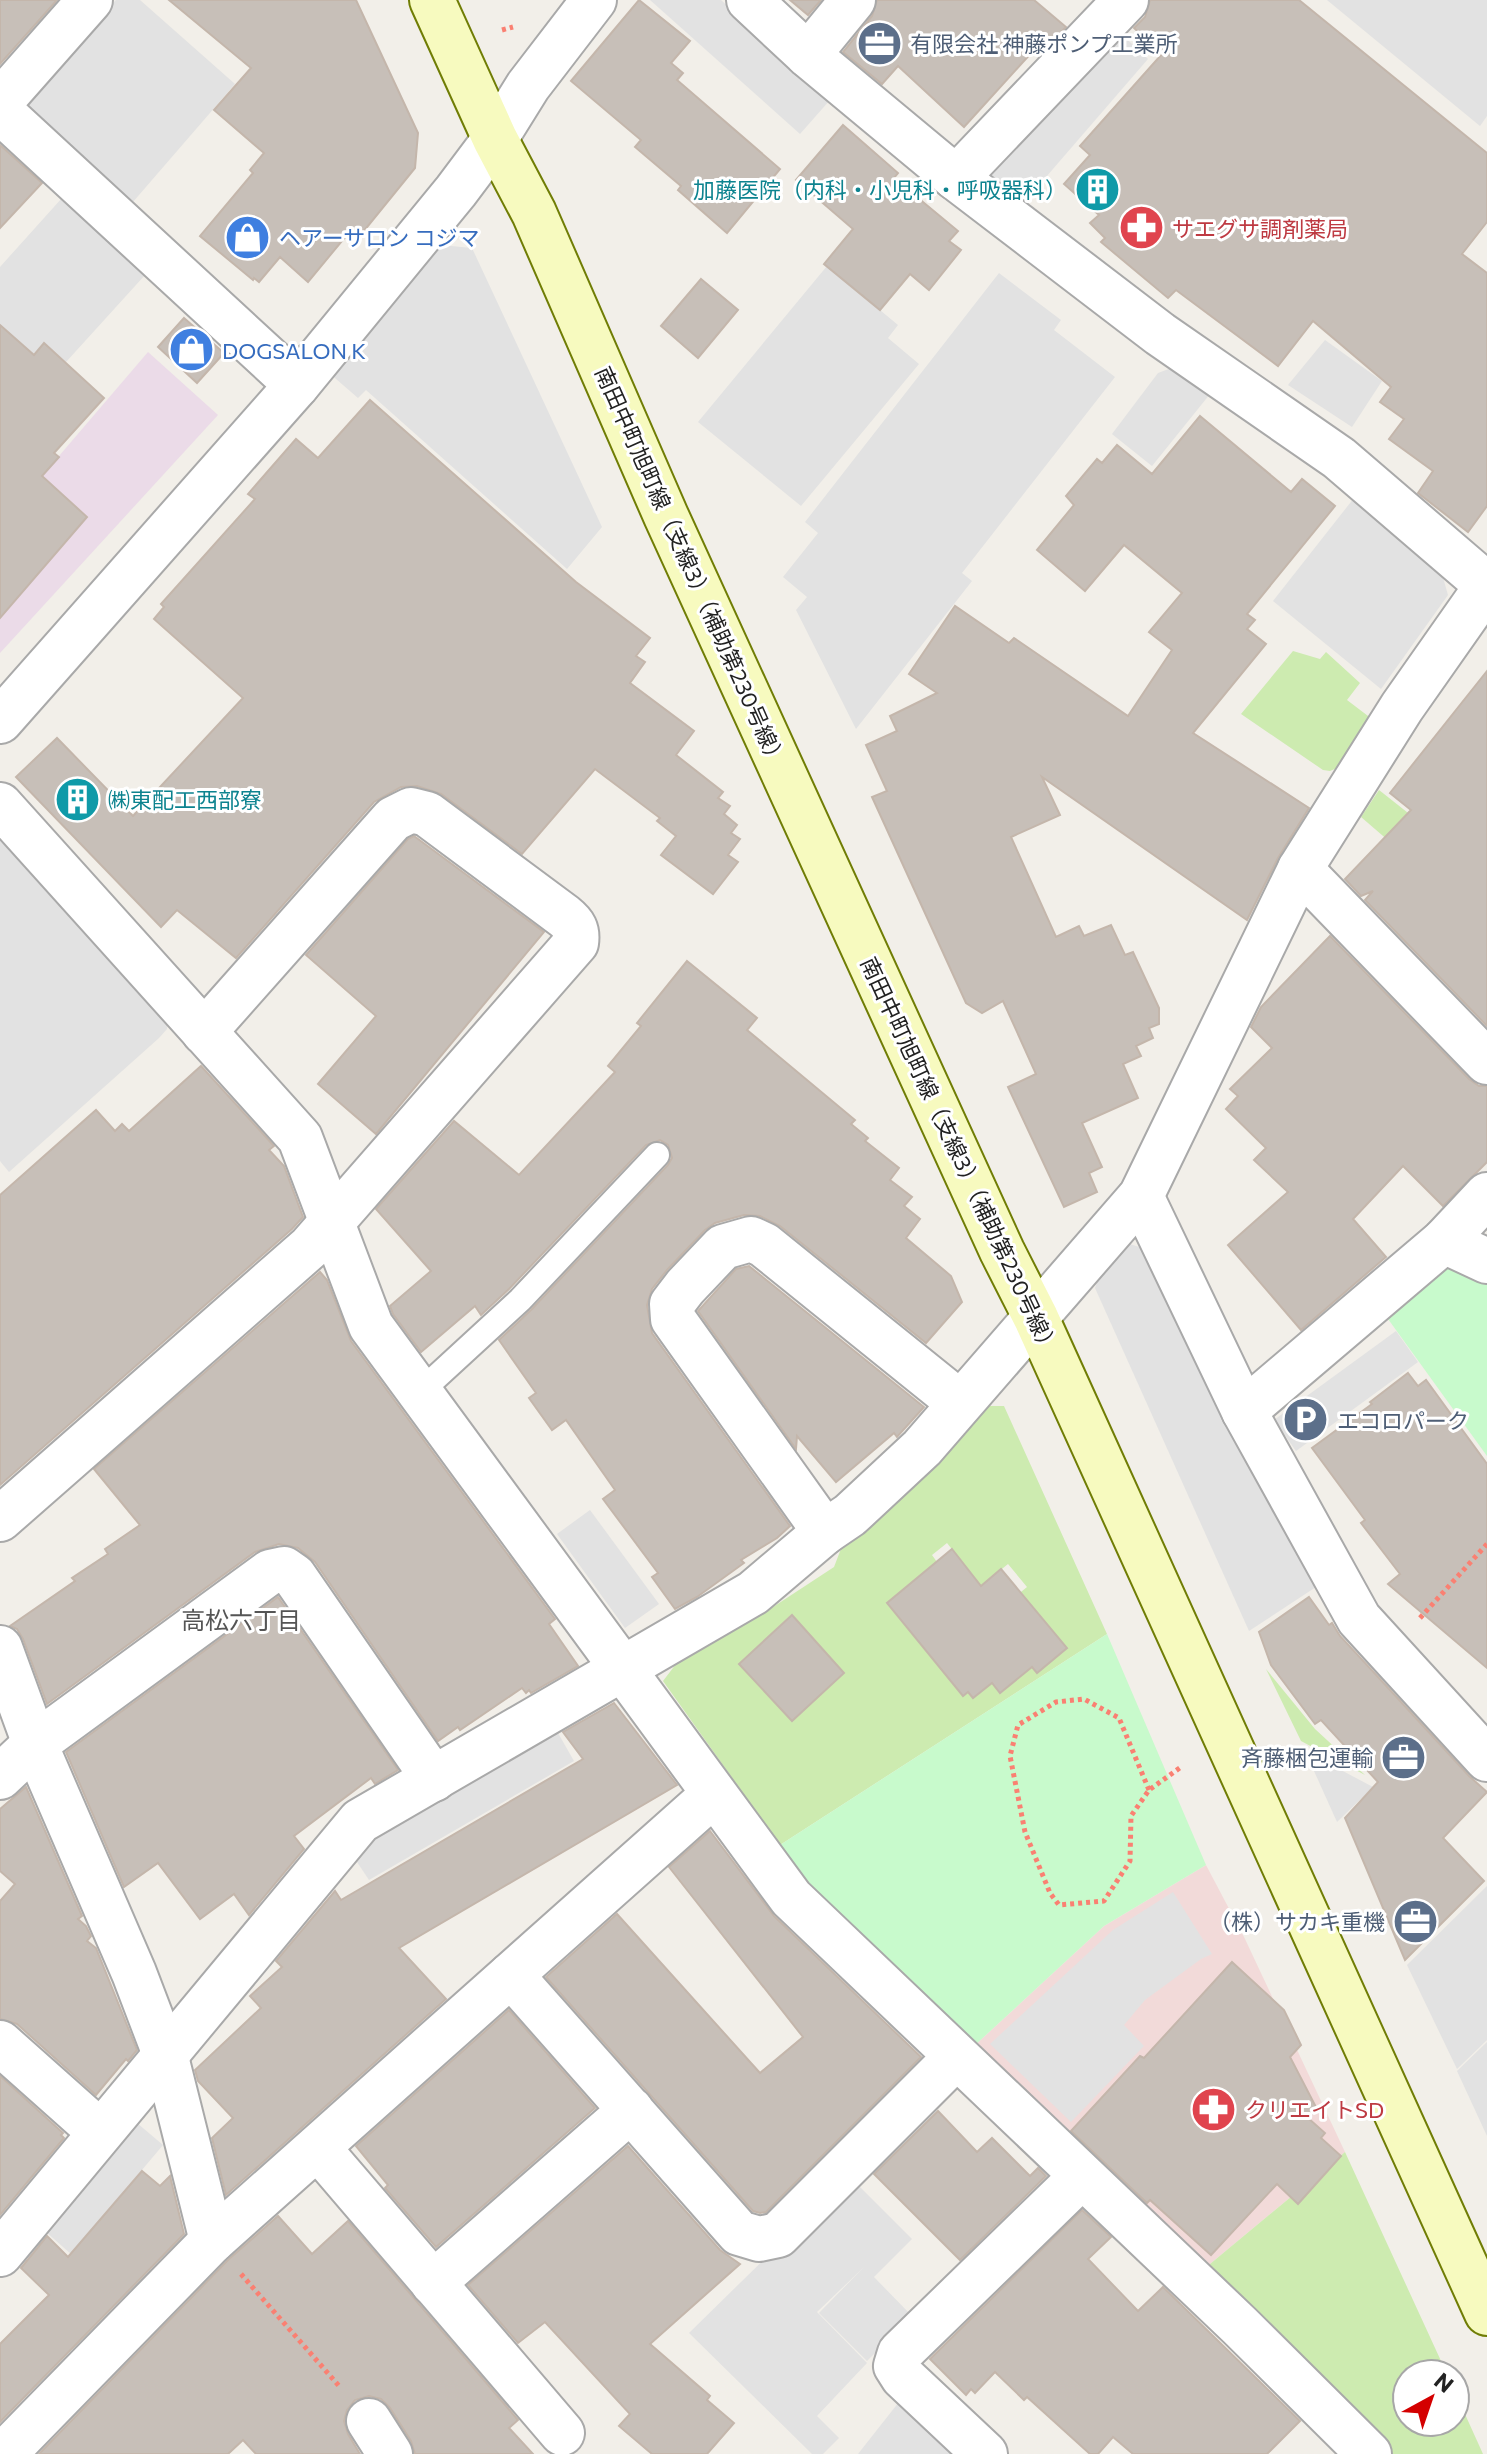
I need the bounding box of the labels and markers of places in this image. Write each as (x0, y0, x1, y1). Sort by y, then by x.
office icon: 有限会社 神藤ポンプ工業所 (855, 19, 903, 67)
place label: 有限会社 神藤ポンプ工業所 (910, 30, 1178, 57)
building icon: 加藤医院（内科・小児科・呼吸器科） (1074, 165, 1122, 213)
place label: 加藤医院（内科・小児科・呼吸器科） (693, 176, 1067, 203)
pharmacy icon: サエグサ調剤薬局 (1117, 204, 1165, 252)
shop icon: ヘアーサロン コジマ (224, 213, 272, 261)
place label: サエグサ調剤薬局 (1172, 215, 1348, 242)
place label: ヘアーサロン コジマ (279, 224, 479, 251)
shop icon: DOGSALON K (167, 326, 215, 374)
place label: DOGSALON K (222, 337, 366, 364)
building icon: ㈱東配工西部寮 (53, 775, 101, 823)
place label: ㈱東配工西部寮 (108, 786, 262, 813)
parking icon: エコロパーク (1282, 1396, 1330, 1444)
place label: エコロパーク (1337, 1407, 1469, 1434)
office icon: 斉藤梱包運輸 (1380, 1733, 1428, 1781)
place label: 斉藤梱包運輸 (1241, 1744, 1373, 1771)
office icon: （株）サカキ重機 (1392, 1897, 1440, 1945)
place label: （株）サカキ重機 (1209, 1908, 1385, 1935)
pharmacy icon: クリエイトSD (1190, 2085, 1238, 2133)
place label: クリエイトSD (1245, 2096, 1384, 2123)

